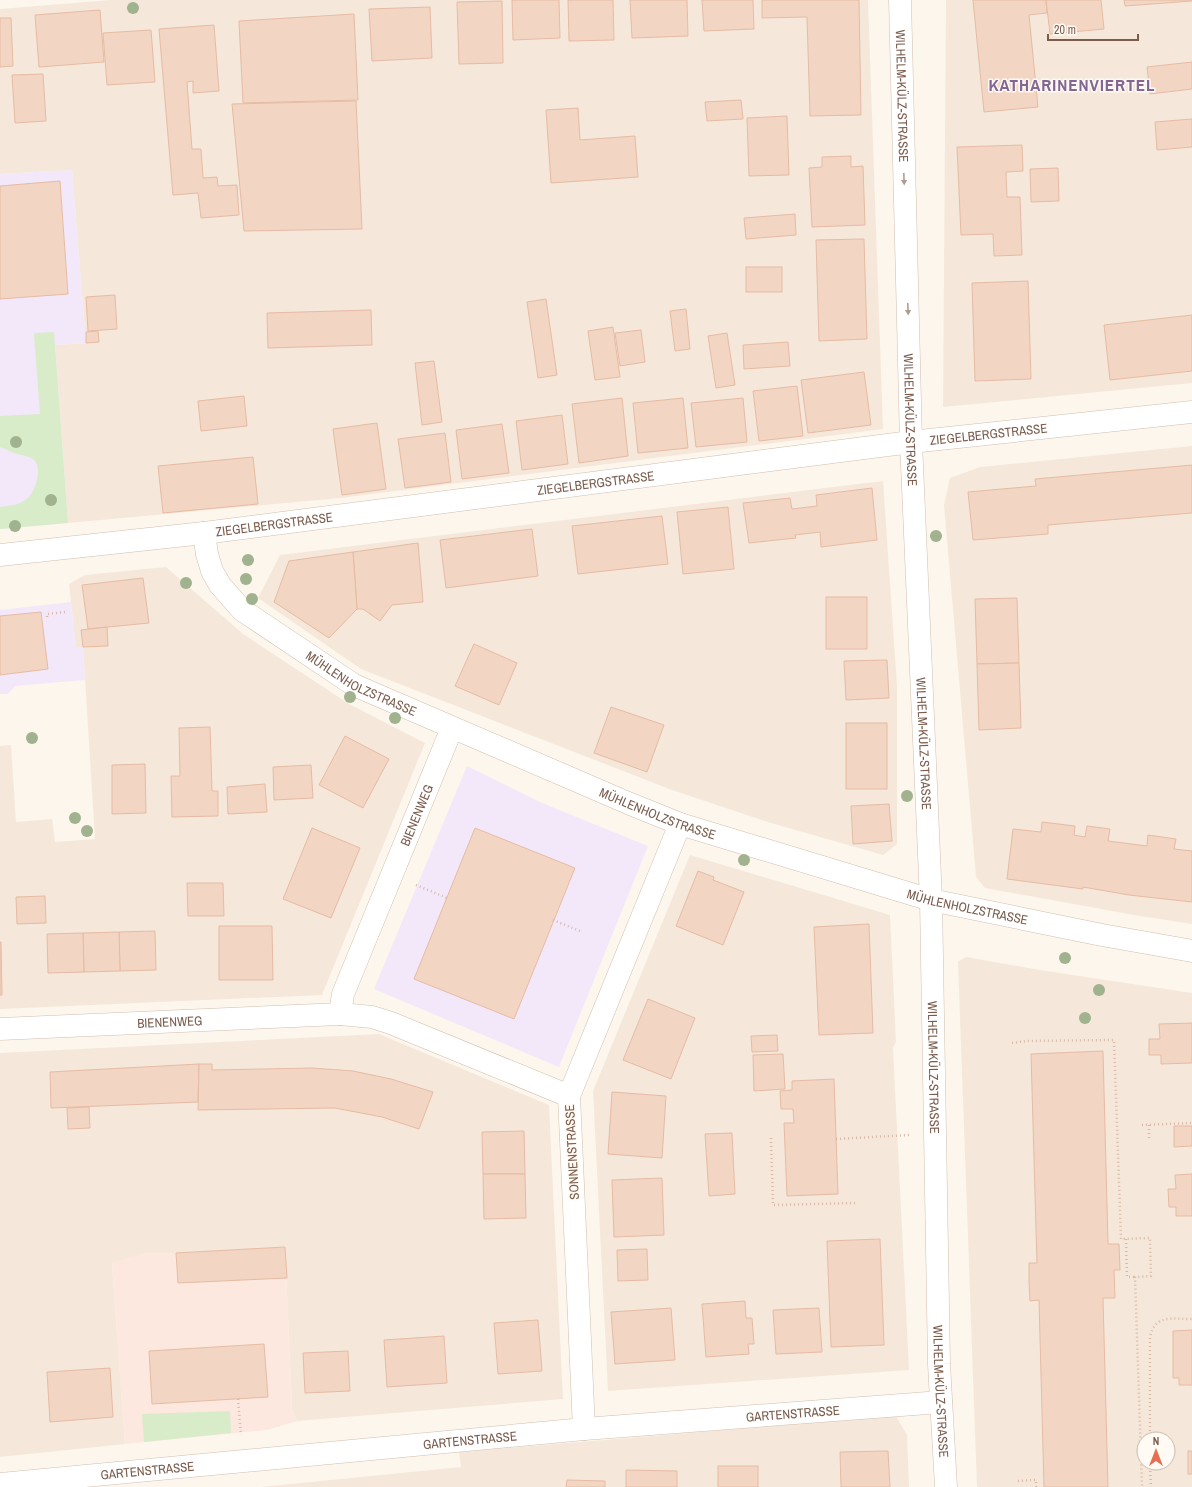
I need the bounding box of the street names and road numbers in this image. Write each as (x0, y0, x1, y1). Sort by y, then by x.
street label: WILHELM-KÜLZ-STRASSE (892, 29, 913, 163)
street label: WILHELM-KÜLZ-STRASSE (900, 353, 921, 487)
street label: ZIEGELBERGSTRASSE (929, 419, 1048, 448)
street label: ZIEGELBERGSTRASSE (536, 467, 655, 499)
street label: ZIEGELBERGSTRASSE (215, 508, 334, 540)
street label: MÜHLENHOLZSTRASSE (303, 647, 419, 720)
street label: WILHELM-KÜLZ-STRASSE (913, 677, 936, 810)
street label: BIENENWEG (396, 782, 437, 848)
street label: MÜHLENHOLZSTRASSE (597, 783, 718, 843)
street label: MÜHLENHOLZSTRASSE (905, 885, 1030, 928)
street label: WILHELM-KÜLZ-STRASSE (924, 1001, 944, 1134)
street label: BIENENWEG (137, 1012, 203, 1031)
street label: SONNENSTRASSE (561, 1104, 583, 1200)
street label: WILHELM-KÜLZ-STRASSE (930, 1325, 953, 1458)
street label: GARTENSTRASSE (745, 1401, 840, 1425)
street label: GARTENSTRASSE (422, 1427, 518, 1453)
street label: GARTENSTRASSE (100, 1457, 195, 1483)

